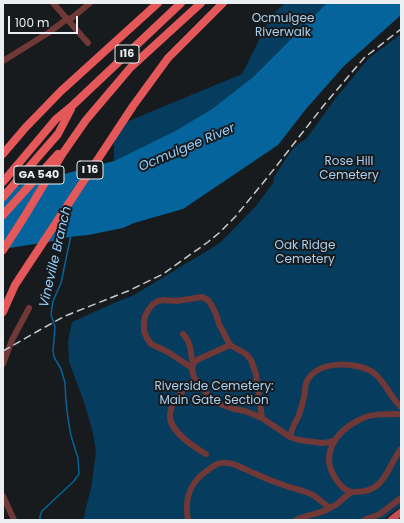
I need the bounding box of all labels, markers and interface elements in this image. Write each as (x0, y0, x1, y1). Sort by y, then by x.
scale bar (10, 8, 80, 34)
park label: Ocmulgee Riverwalk (252, 12, 314, 40)
text: 100 m (15, 14, 49, 31)
road number: I16 (115, 45, 139, 63)
water label: Ocmulgee River (136, 121, 238, 175)
park label: Rose Hill Cemetery (319, 155, 379, 183)
road number: I 16 (77, 161, 103, 179)
road number: GA 540 (14, 166, 64, 184)
water label: Vineville Branch (37, 205, 75, 309)
park label: Oak Ridge Cemetery (275, 239, 335, 267)
park label: Riverside Cemetery: Main Gate Section (155, 380, 273, 408)

